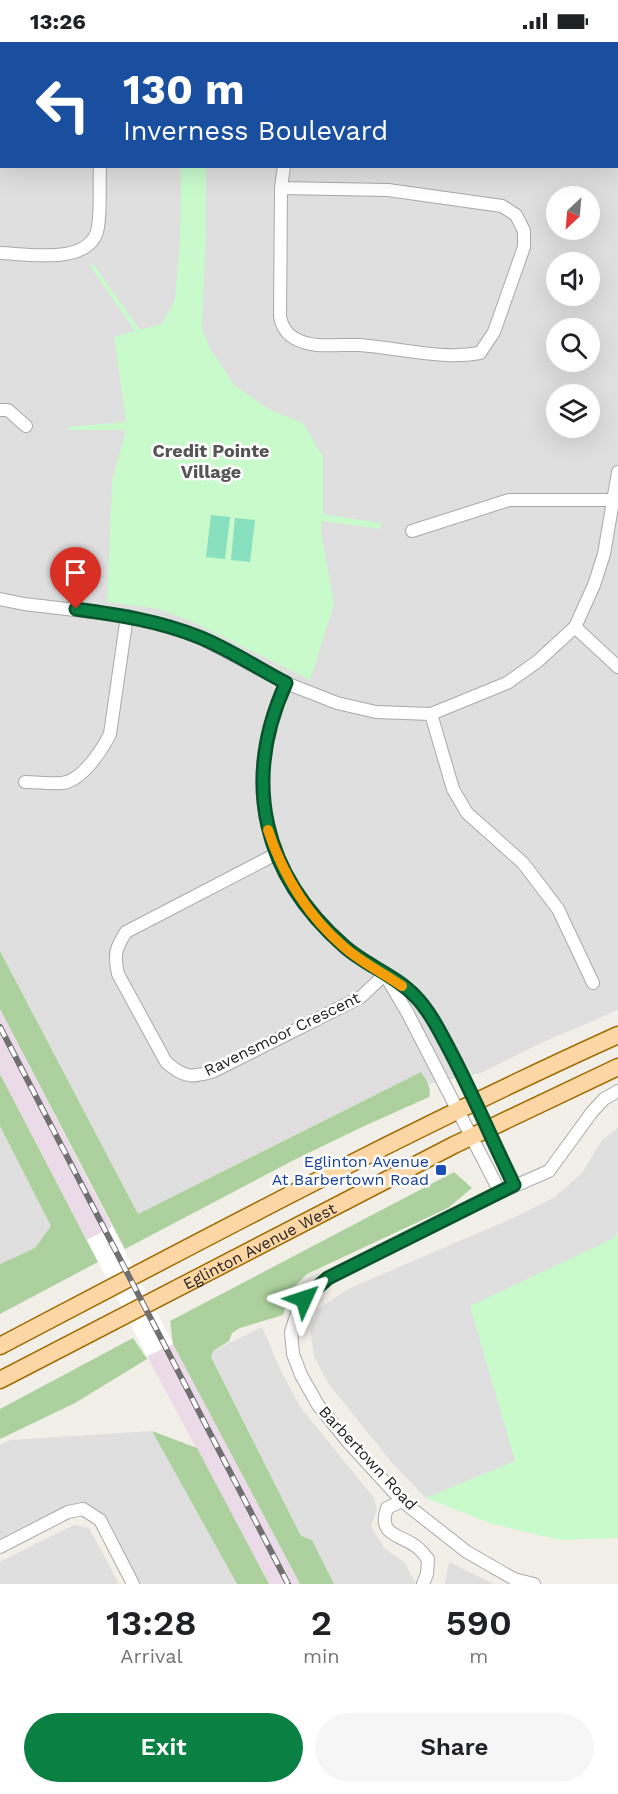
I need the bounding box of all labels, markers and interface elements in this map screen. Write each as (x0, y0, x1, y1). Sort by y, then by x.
text: 13:26 (30, 9, 86, 34)
text: 130 m (123, 65, 245, 114)
icon: left (24, 66, 102, 144)
text: Inverness Boulevard (123, 115, 388, 147)
north arrow (546, 186, 600, 240)
map controls (546, 186, 600, 438)
button: sound (546, 252, 600, 306)
button: search (546, 318, 600, 372)
button: layers (546, 384, 600, 438)
district label: Credit Pointe Village (152, 440, 270, 482)
pin (50, 547, 101, 609)
icon: arrive (59, 556, 92, 589)
street label: Ravensmoor Crescent (201, 988, 363, 1080)
place label: Eglinton Avenue At Barbertown Road (272, 1152, 429, 1189)
marker: Eglinton Avenue At Barbertown Road (434, 1163, 448, 1177)
street label: Eglinton Avenue West (180, 1198, 339, 1293)
position arrow (272, 1267, 336, 1331)
street label: Barbertown Road (315, 1402, 421, 1514)
text: 13:28 (106, 1602, 197, 1644)
text: 2 (311, 1602, 332, 1644)
text: 590 (446, 1602, 512, 1644)
text: Arrival (120, 1644, 183, 1668)
text: min (303, 1644, 340, 1668)
text: m (469, 1644, 488, 1668)
button: Exit (24, 1713, 303, 1782)
button: Share (315, 1713, 594, 1782)

